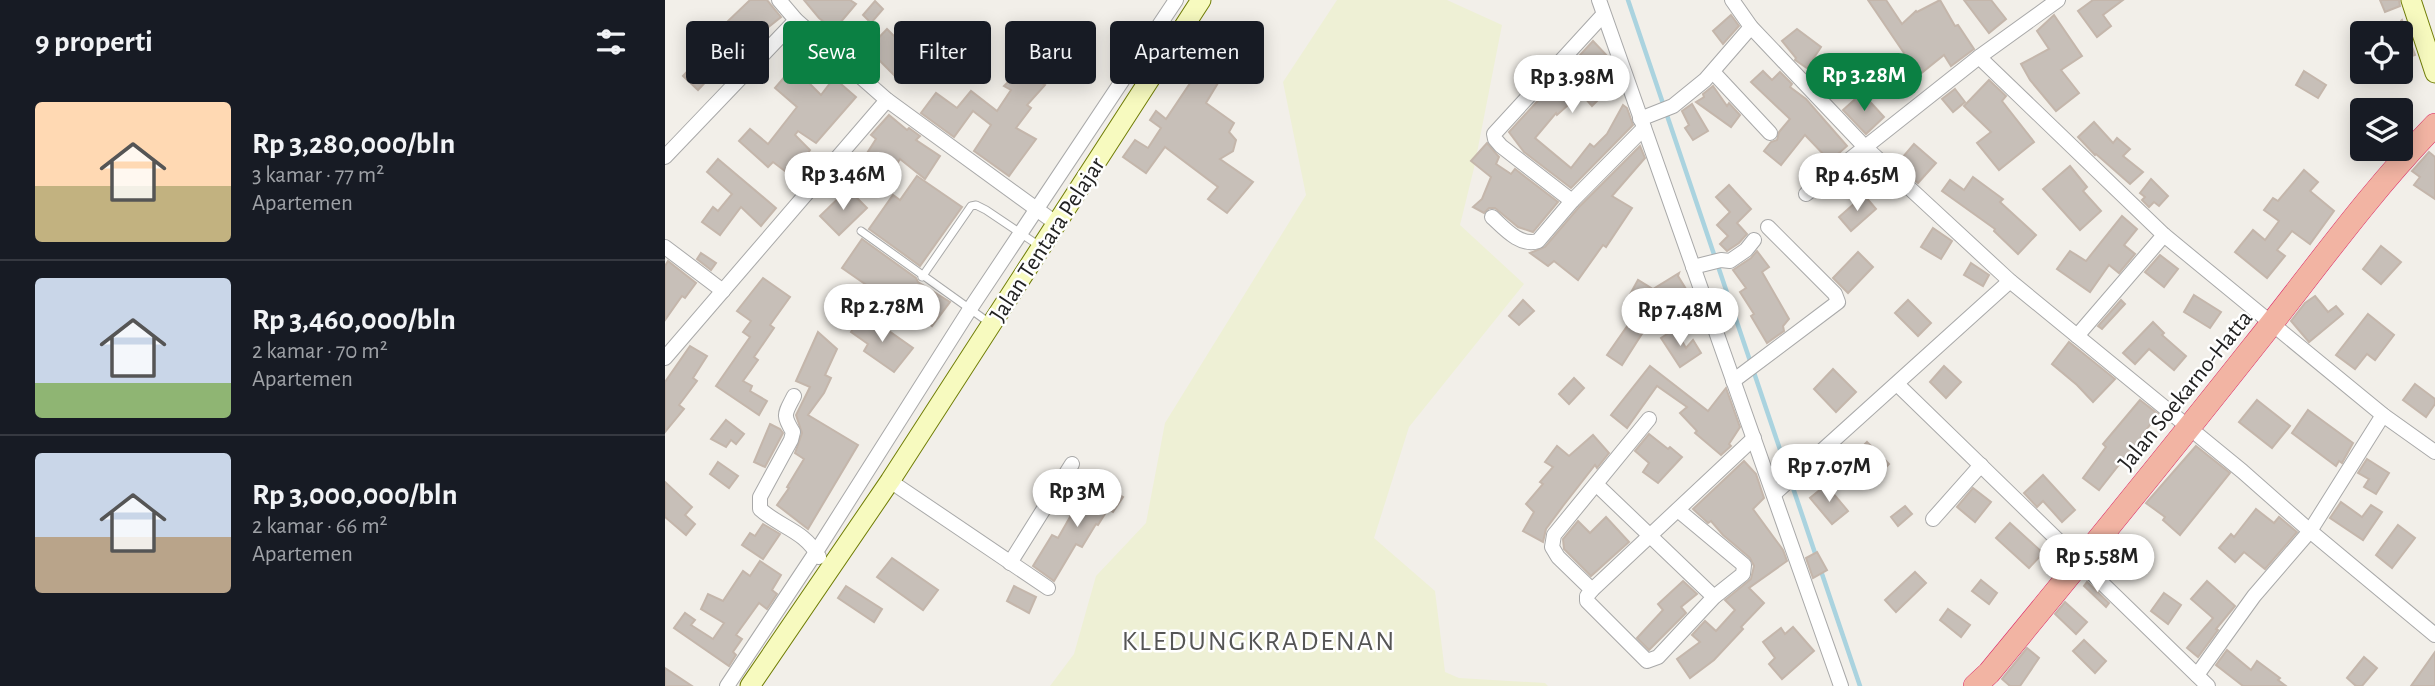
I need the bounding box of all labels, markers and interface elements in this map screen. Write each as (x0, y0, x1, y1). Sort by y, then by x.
chip: Beli (686, 21, 769, 84)
chip: Sewa (783, 21, 880, 84)
chip: Filter (894, 21, 991, 84)
chip: Baru (1005, 21, 1096, 84)
chip: Apartemen (1110, 21, 1264, 84)
map controls (2350, 21, 2413, 161)
button: locate (2350, 21, 2413, 84)
icon: filters (592, 23, 630, 61)
text: 9 properti (35, 27, 153, 57)
pin: Rp 3.28M (1792, 54, 1936, 113)
pin: Rp 3.98M (1500, 55, 1644, 115)
text: Rp 3.28M (1822, 64, 1906, 87)
text: Rp 3.98M (1530, 66, 1614, 89)
button: layers (2350, 98, 2413, 161)
text: Rp 3,280,000/bln (252, 129, 455, 159)
icon: home (91, 130, 175, 214)
pin: Rp 3.46M (771, 152, 915, 212)
street label: Jalan Tentara Pelajar (986, 153, 1110, 326)
pin: Rp 4.65M (1785, 154, 1929, 213)
text: Rp 3.46M (801, 163, 885, 186)
text: 3 kamar · 77 m² (252, 164, 384, 187)
text: Rp 4.65M (1815, 164, 1899, 187)
text: Apartemen (252, 192, 353, 215)
pin: Rp 2.78M (810, 284, 954, 344)
pin: Rp 7.48M (1608, 288, 1752, 348)
text: Rp 2.78M (840, 295, 924, 318)
text: Rp 7.48M (1638, 299, 1722, 322)
text: Rp 3,460,000/bln (252, 305, 456, 335)
icon: home (91, 306, 175, 390)
street label: Jalan Soekarno-Hatta (2114, 306, 2257, 475)
text: 2 kamar · 70 m² (252, 340, 388, 363)
text: Apartemen (252, 368, 353, 391)
pin: Rp 7.07M (1757, 444, 1901, 504)
text: Rp 7.07M (1787, 455, 1871, 478)
pin: Rp 3M (1028, 470, 1126, 529)
text: Rp 3,000,000/bln (252, 480, 458, 510)
text: Rp 3M (1049, 480, 1105, 503)
icon: home (91, 481, 175, 565)
text: 2 kamar · 66 m² (252, 515, 388, 538)
pin: Rp 5.58M (2025, 534, 2169, 594)
text: Apartemen (252, 543, 353, 566)
text: Rp 5.58M (2055, 545, 2139, 568)
district label: KLEDUNGKRADENAN (1122, 628, 1396, 656)

